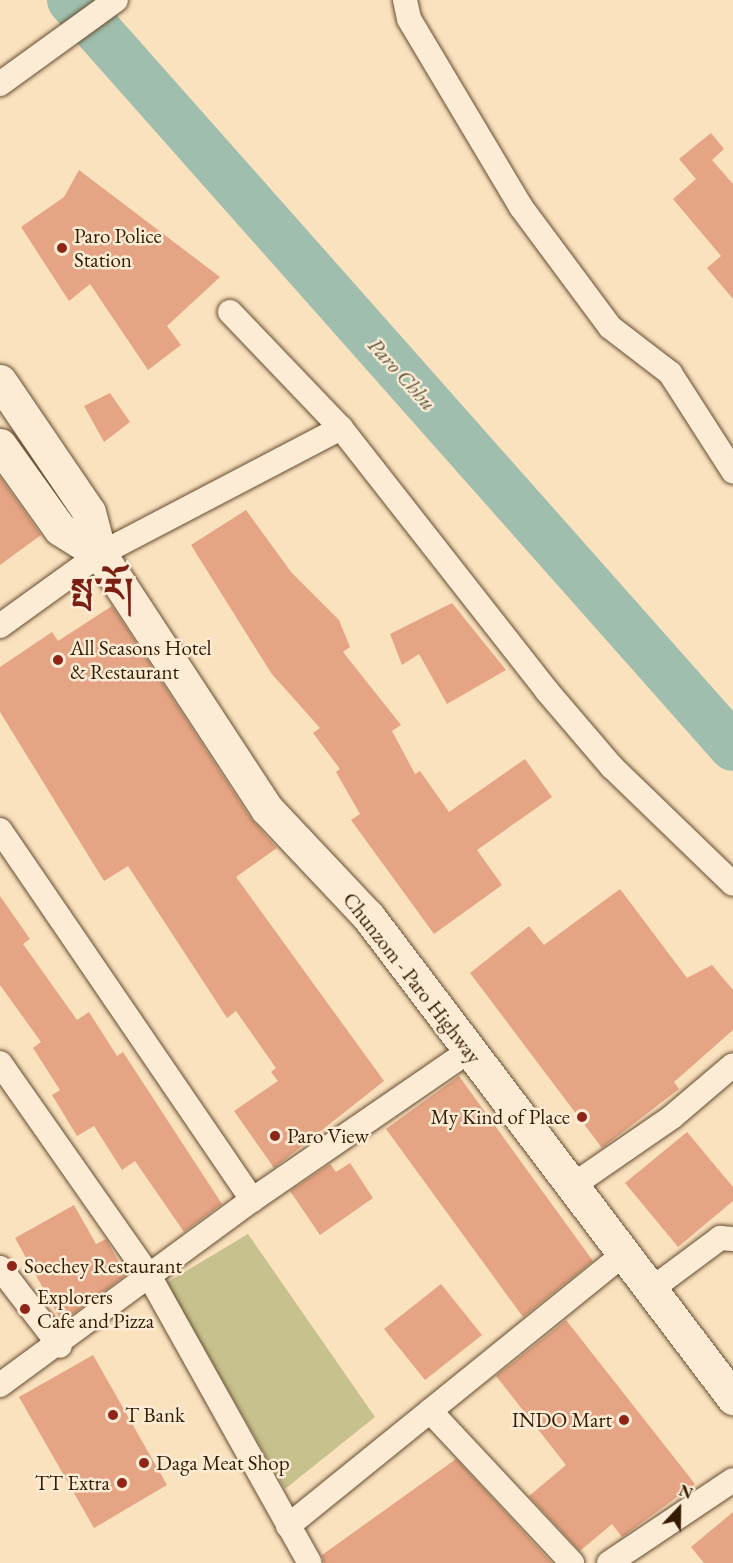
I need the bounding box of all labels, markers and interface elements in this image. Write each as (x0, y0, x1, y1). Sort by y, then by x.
place label: Paro Police Station (74, 223, 162, 273)
marker: Paro Police Station (55, 241, 69, 255)
water label: Paro Chhu (362, 332, 442, 416)
district label: སྤ་རོ། (70, 570, 134, 610)
place label: All Seasons Hotel & Restaurant (70, 635, 212, 685)
marker: All Seasons Hotel & Restaurant (51, 653, 65, 667)
street label: Chunzom - Paro Highway (337, 887, 487, 1069)
place label: My Kind of Place (431, 1104, 570, 1130)
marker: My Kind of Place (575, 1110, 589, 1124)
place label: Paro View (287, 1123, 369, 1149)
marker: Paro View (268, 1129, 282, 1143)
place label: Soechey Restaurant (24, 1253, 182, 1279)
marker: Soechey Restaurant (5, 1259, 19, 1273)
place label: Explorers Cafe and Pizza (37, 1284, 154, 1334)
marker: Explorers Cafe and Pizza (18, 1302, 32, 1316)
place label: T Bank (125, 1402, 185, 1428)
place label: INDO Mart (512, 1407, 612, 1433)
marker: T Bank (106, 1408, 120, 1422)
marker: INDO Mart (617, 1413, 631, 1427)
place label: Daga Meat Shop (156, 1450, 290, 1476)
marker: Daga Meat Shop (137, 1456, 151, 1470)
place label: TT Extra (35, 1470, 110, 1496)
marker: TT Extra (115, 1476, 129, 1490)
north arrow (649, 1479, 709, 1539)
text: N (676, 1480, 696, 1504)

